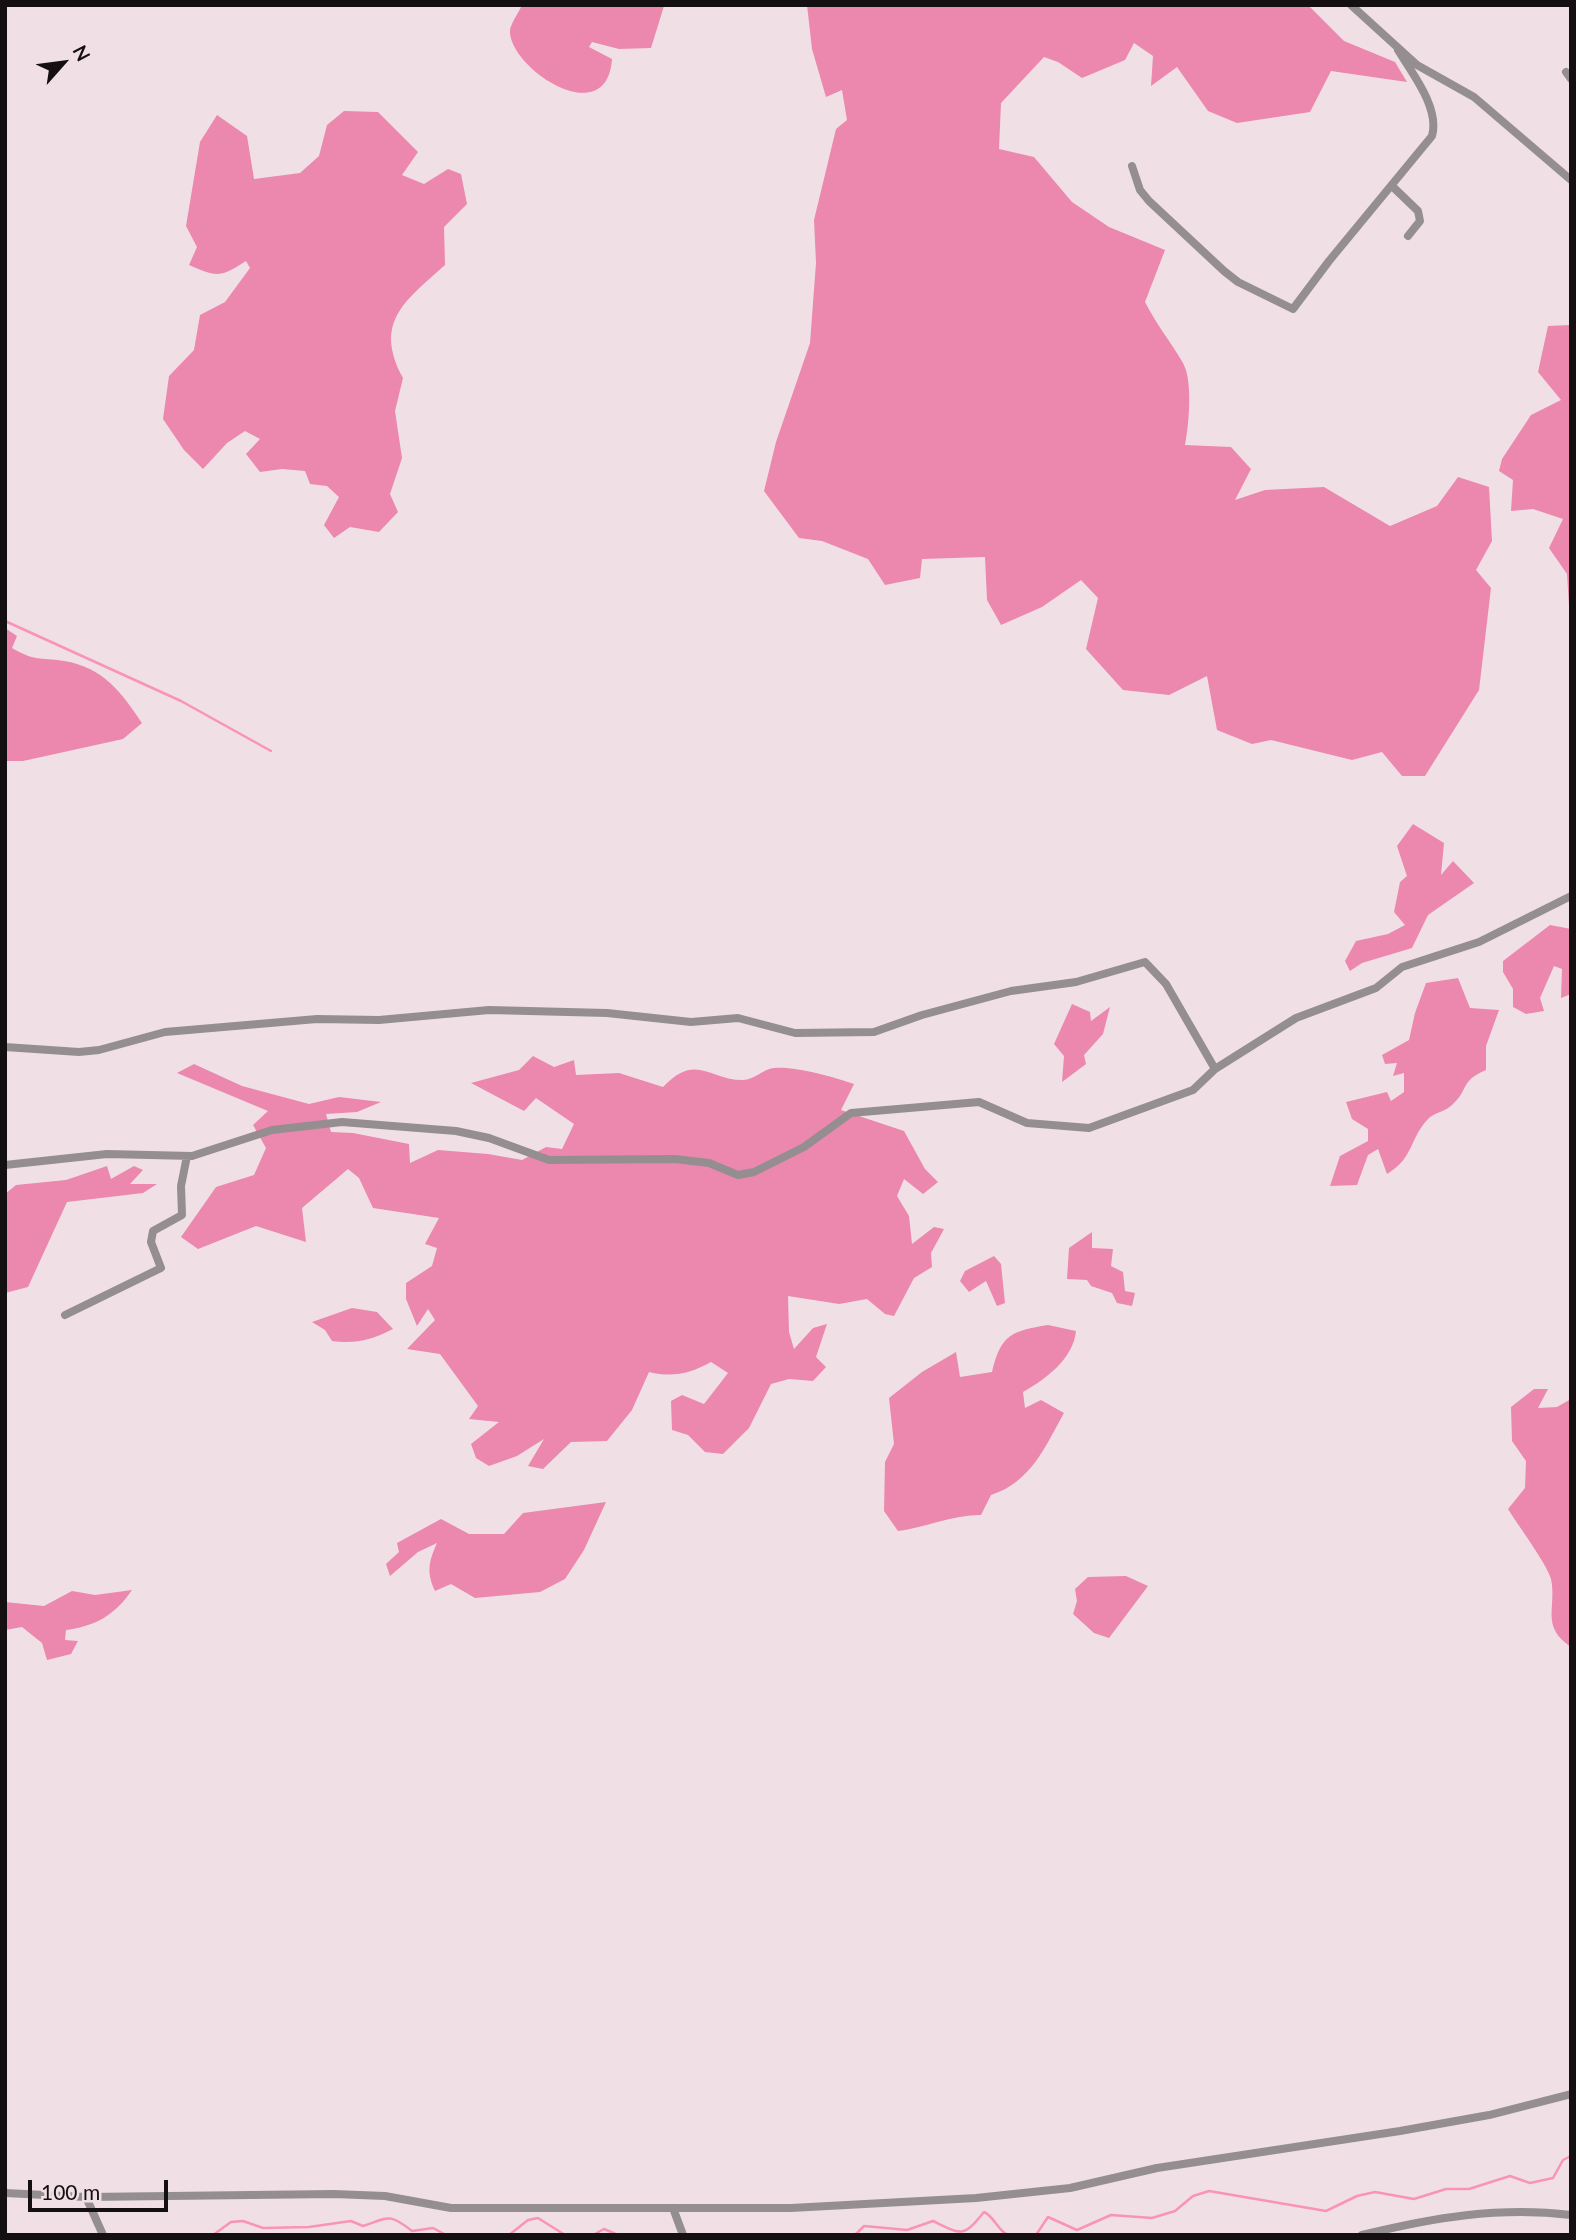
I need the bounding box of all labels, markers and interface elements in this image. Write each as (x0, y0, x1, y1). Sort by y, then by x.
north arrow (28, 28, 98, 98)
text: N (68, 41, 96, 65)
scale bar (32, 2166, 172, 2210)
text: 100 m (41, 2179, 100, 2204)

